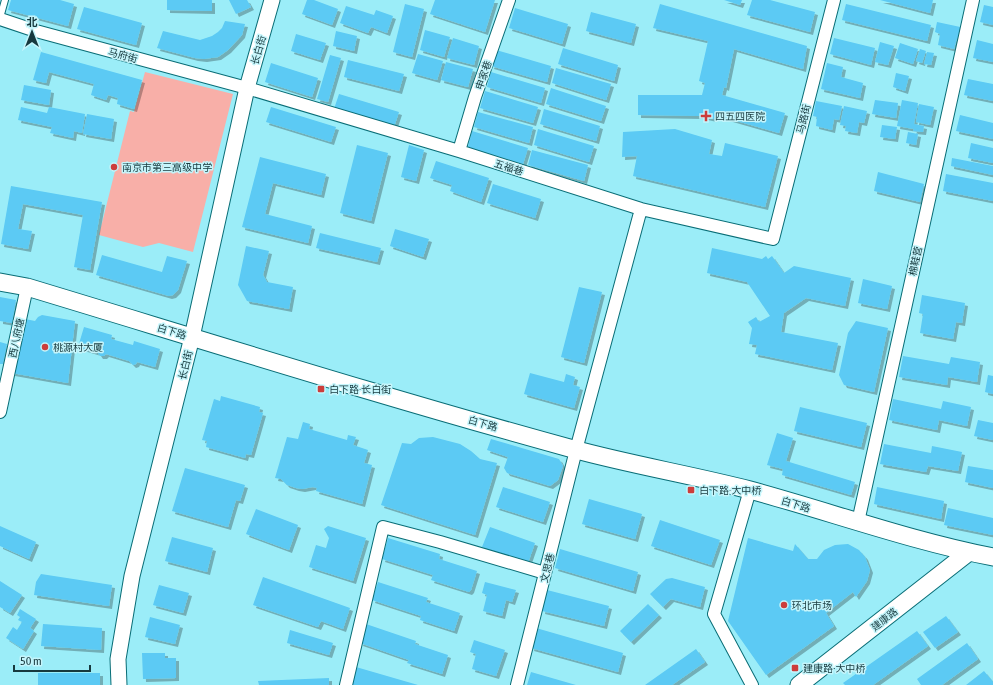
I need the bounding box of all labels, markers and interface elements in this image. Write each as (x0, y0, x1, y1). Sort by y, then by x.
north arrow (12, 12, 52, 52)
text: 北 (27, 16, 38, 28)
street label: 长白街 (249, 34, 268, 66)
street label: 马府街 (107, 46, 139, 65)
street label: 申家巷 (473, 59, 494, 91)
street label: 马路街 (795, 103, 812, 135)
marker: 四五四医院 (700, 110, 712, 122)
place label: 四五四医院 (715, 111, 765, 122)
street label: 五福巷 (493, 158, 525, 177)
marker: 南京市第三高级中学 (109, 162, 119, 172)
place label: 南京市第三高级中学 (122, 162, 212, 173)
street label: 棉鞋营 (907, 245, 924, 277)
street label: 西八府塘 (7, 317, 26, 359)
street label: 白下路 (156, 322, 188, 341)
marker: 桃源村大厦 (40, 342, 50, 352)
place label: 桃源村大厦 (53, 342, 103, 353)
street label: 长白街 (177, 349, 194, 381)
marker: 白下路·长白街 (316, 384, 326, 394)
place label: 白下路·长白街 (329, 384, 391, 395)
street label: 白下路 (467, 414, 499, 433)
marker: 白下路·大中桥 (686, 485, 696, 495)
place label: 白下路·大中桥 (699, 485, 761, 496)
street label: 白下路 (780, 495, 812, 514)
street label: 文思巷 (539, 552, 556, 584)
marker: 环北市场 (779, 600, 789, 610)
place label: 环北市场 (792, 600, 832, 611)
street label: 建康路 (869, 606, 900, 633)
scale bar (14, 647, 90, 673)
text: 50 m (20, 654, 42, 668)
marker: 建康路·大中桥 (790, 663, 800, 673)
place label: 建康路·大中桥 (803, 663, 865, 674)

